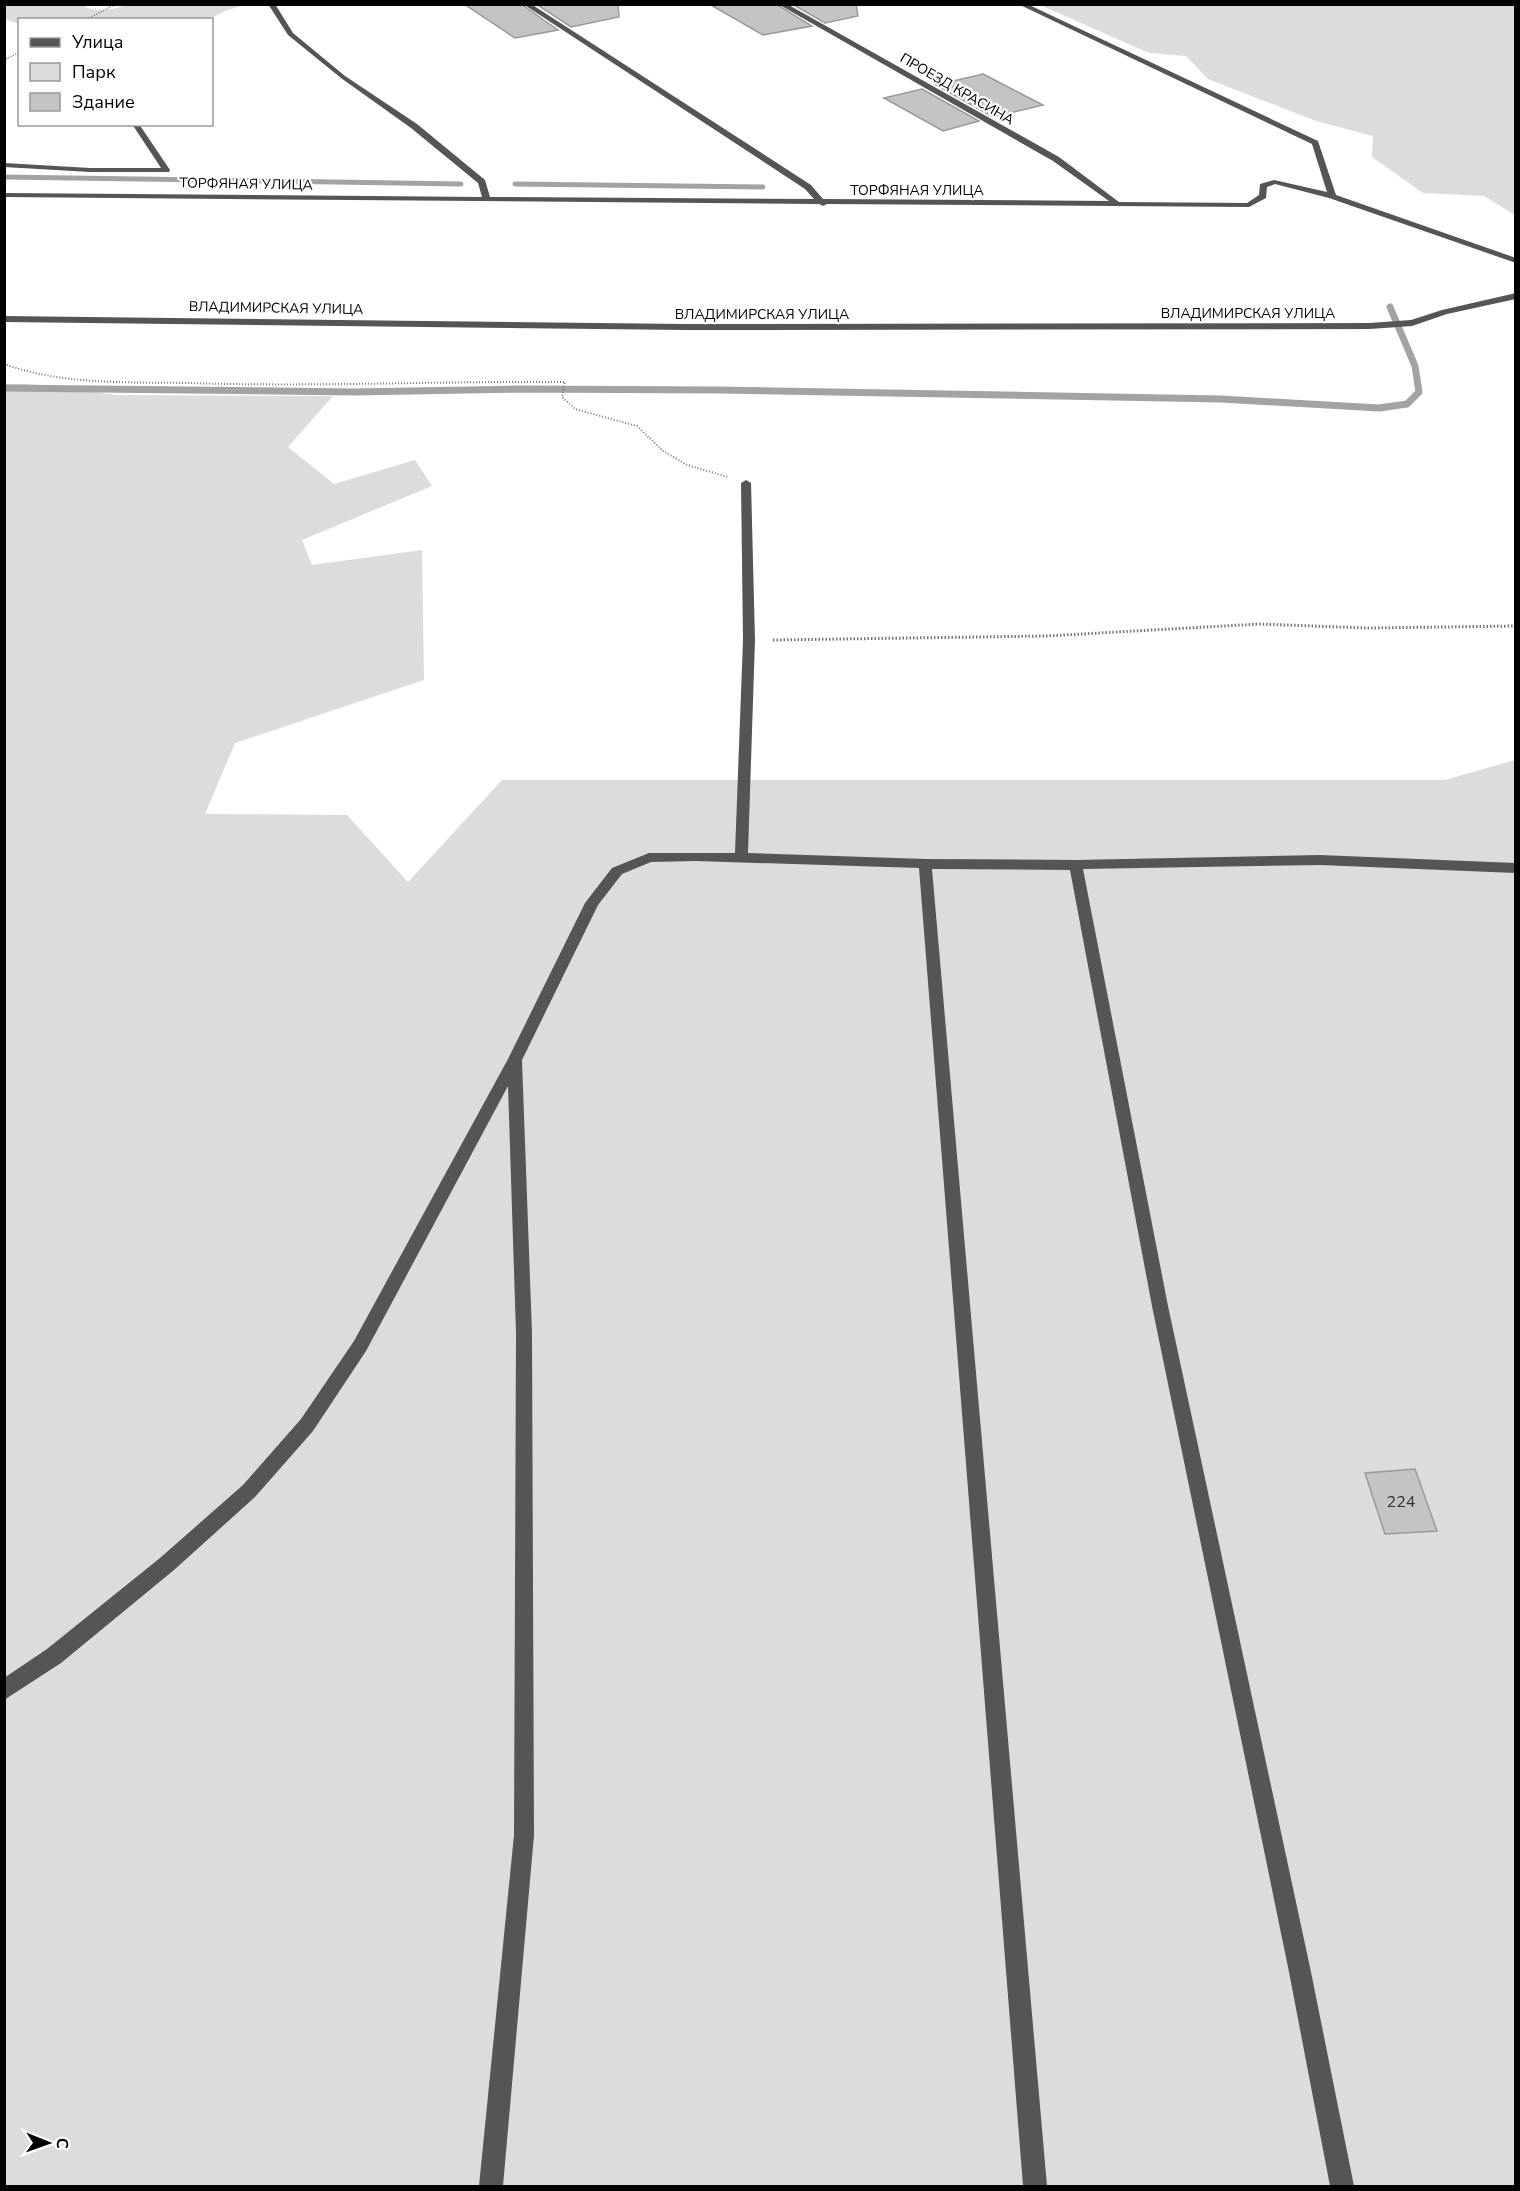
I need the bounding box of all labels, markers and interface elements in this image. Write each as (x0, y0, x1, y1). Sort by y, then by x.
legend (18, 18, 213, 126)
text: Улица (71, 30, 123, 54)
street label: ПРОЕЗД КРАСИНА (896, 49, 1018, 129)
text: Парк (72, 60, 116, 84)
text: Здание (72, 90, 135, 114)
street label: ТОРФЯНАЯ УЛИЦА (179, 173, 313, 195)
street label: ТОРФЯНАЯ УЛИЦА (850, 181, 984, 200)
street label: ВЛАДИМИРСКАЯ УЛИЦА (189, 297, 363, 319)
street label: ВЛАДИМИРСКАЯ УЛИЦА (1161, 304, 1335, 323)
street label: ВЛАДИМИРСКАЯ УЛИЦА (675, 305, 849, 324)
house number: 224 (1387, 1491, 1416, 1513)
north arrow (18, 2113, 78, 2173)
text: С (51, 2138, 73, 2149)

